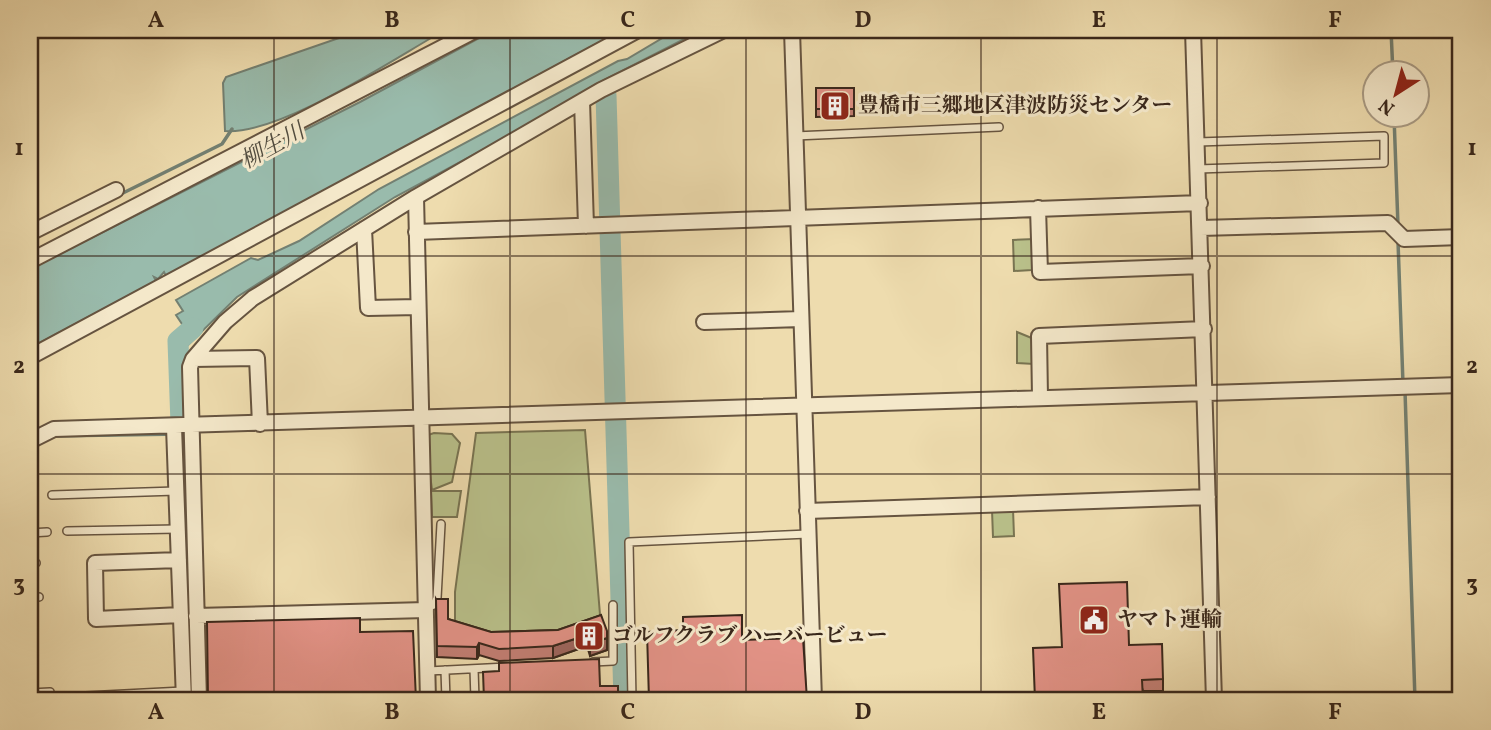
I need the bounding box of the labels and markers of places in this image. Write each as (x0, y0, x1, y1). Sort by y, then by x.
building icon: 豊橋市三郷地区津波防災センター (818, 89, 852, 123)
place label: 豊橋市三郷地区津波防災センター (858, 92, 1172, 121)
public building icon: ヤマト運輸 (1077, 603, 1111, 637)
place label: ヤマト運輸 (1117, 606, 1222, 635)
building icon: ゴルフクラブ ハーバービュー (572, 619, 606, 653)
place label: ゴルフクラブ ハーバービュー (612, 622, 888, 651)

